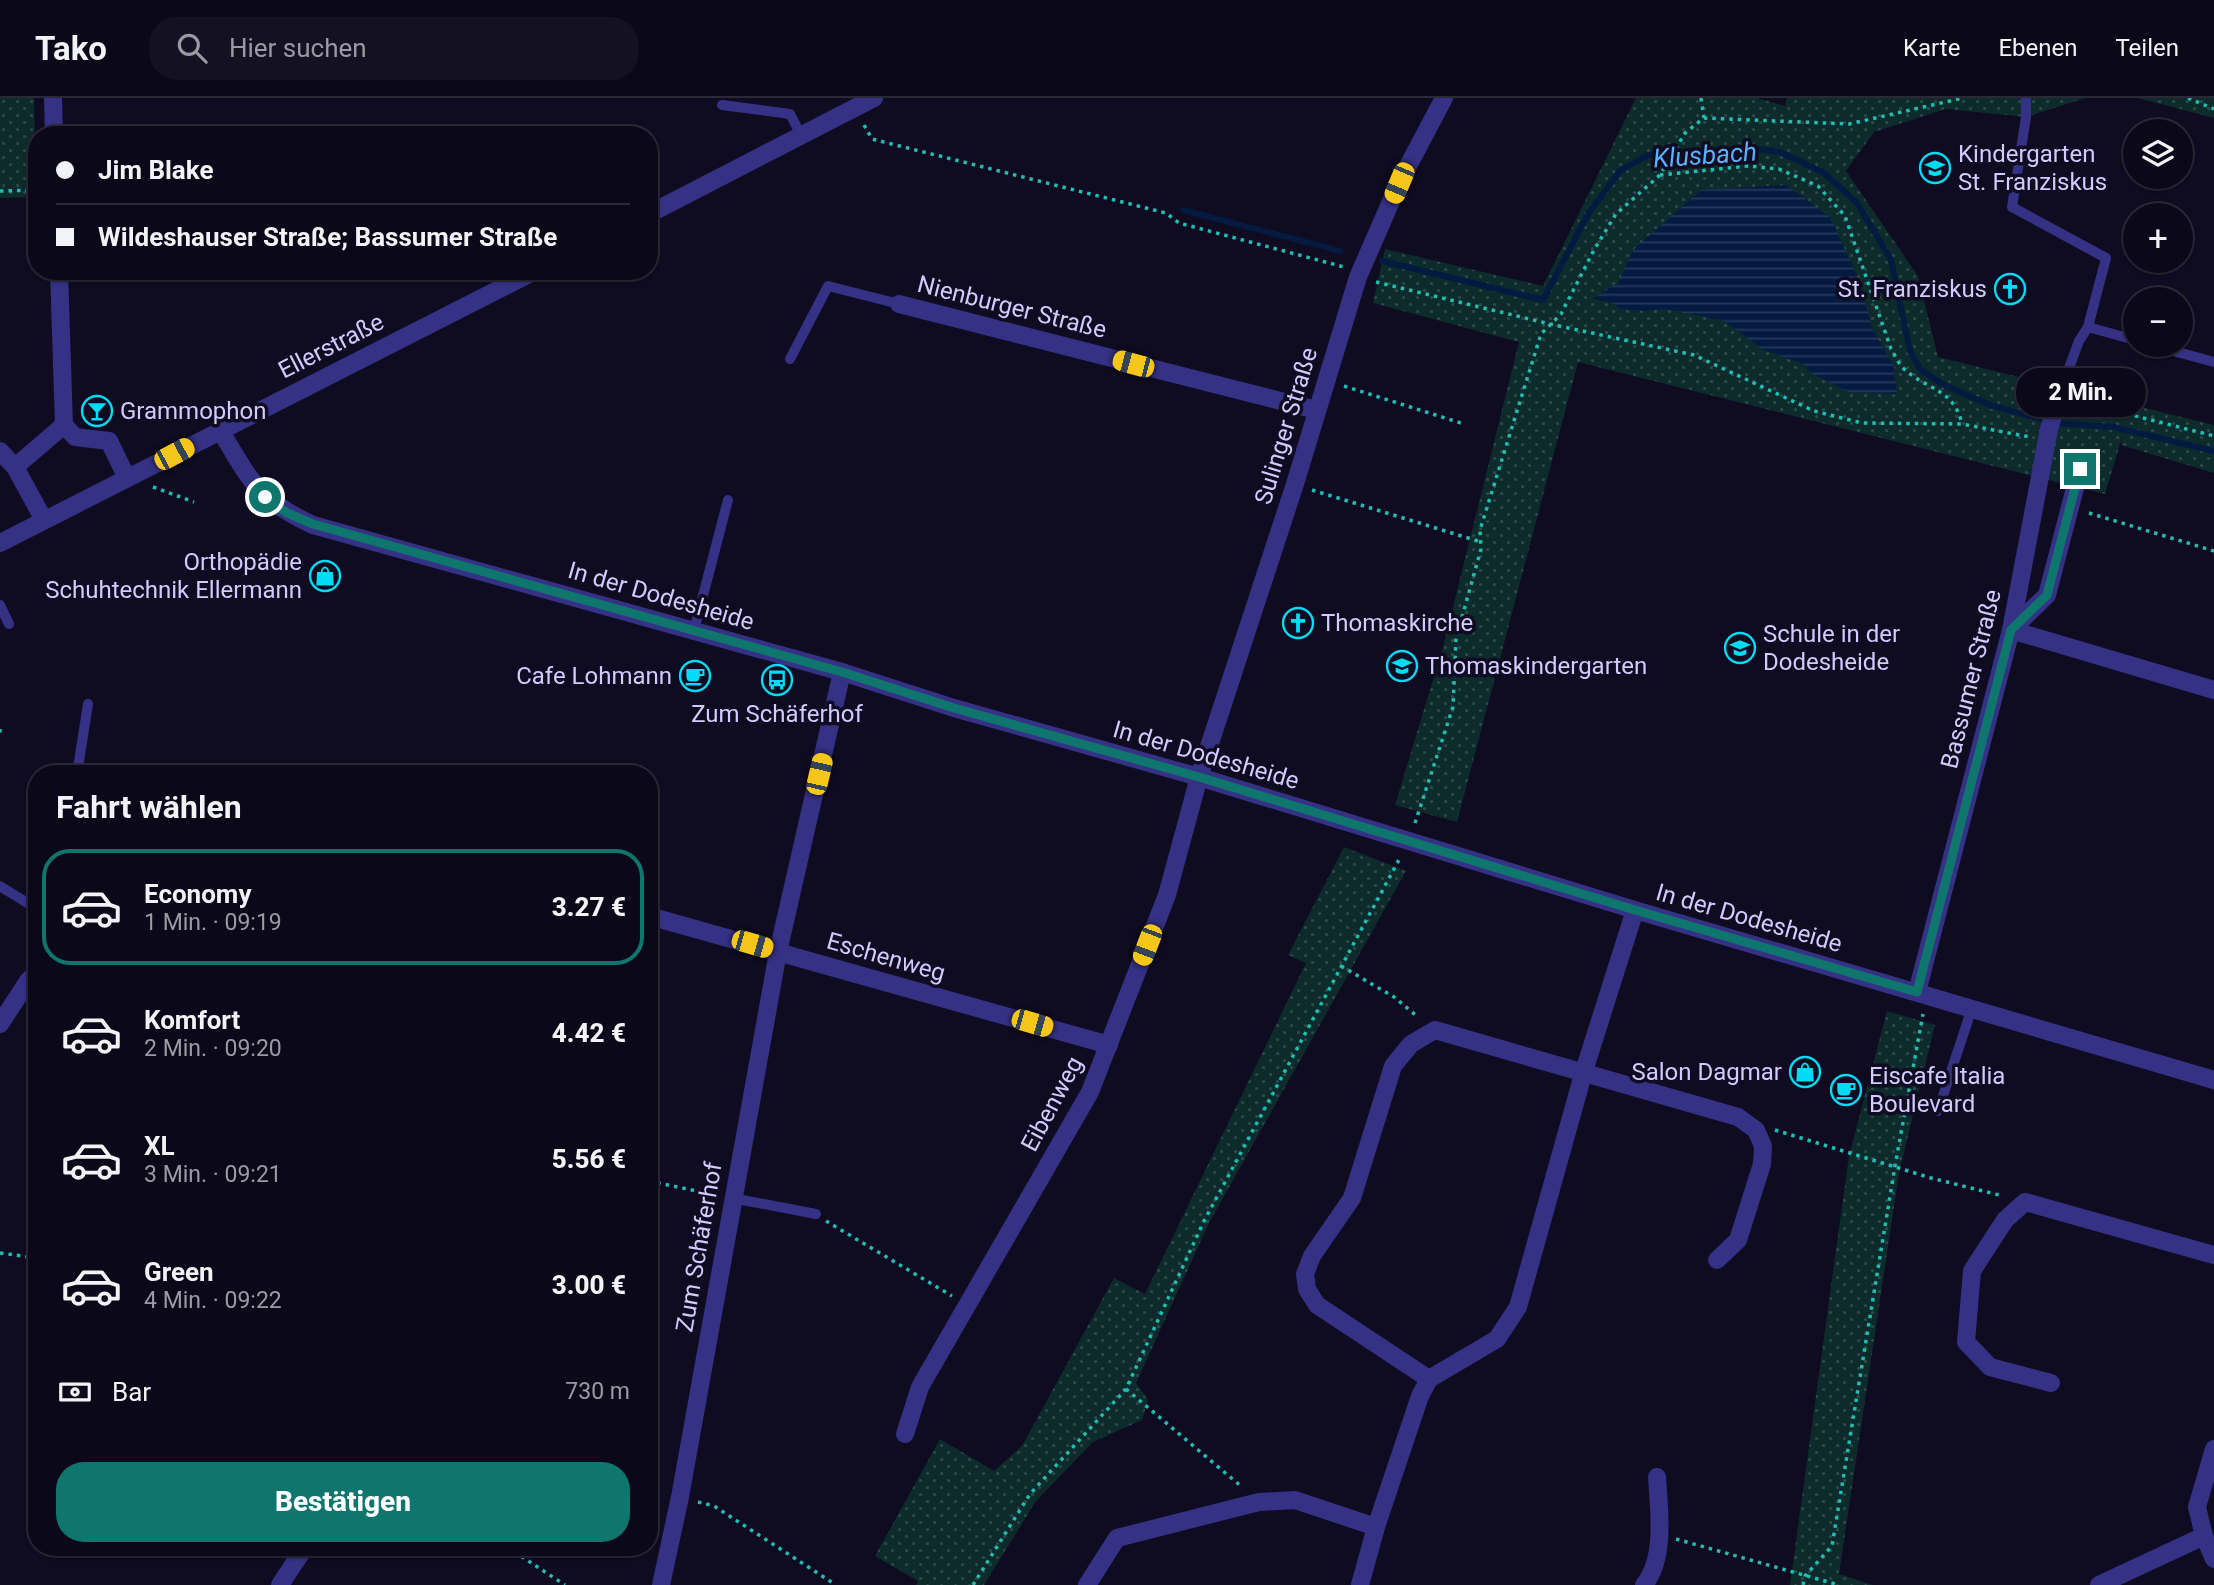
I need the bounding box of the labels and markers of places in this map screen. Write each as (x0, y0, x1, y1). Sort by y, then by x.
place label: Kindergarten St. Franziskus (1958, 140, 2107, 196)
school or university icon: Kindergarten St. Franziskus (1918, 151, 1952, 185)
church icon: St. Franziskus (1993, 272, 2027, 306)
place label: St. Franziskus (1838, 275, 1987, 303)
bar icon: Grammophon (80, 394, 114, 428)
place label: Grammophon (120, 397, 266, 425)
place label: Orthopädie Schuhtechnik Ellermann (45, 548, 302, 604)
shop icon: Orthopädie Schuhtechnik Ellermann (308, 559, 342, 593)
church icon: Thomaskirche (1281, 606, 1315, 640)
place label: Thomaskirche (1321, 609, 1473, 637)
place label: Schule in der Dodesheide (1763, 620, 1900, 676)
school or university icon: Schule in der Dodesheide (1723, 631, 1757, 665)
school or university icon: Thomaskindergarten (1385, 649, 1419, 683)
place label: Thomaskindergarten (1425, 652, 1647, 680)
cafe icon: Cafe Lohmann (678, 659, 712, 693)
place label: Cafe Lohmann (516, 662, 672, 690)
bus stop icon: Zum Schäferhof (760, 663, 794, 697)
place label: Zum Schäferhof (691, 700, 863, 728)
shop icon: Salon Dagmar (1788, 1055, 1822, 1089)
place label: Salon Dagmar (1631, 1058, 1782, 1086)
place label: Eiscafe Italia Boulevard (1869, 1062, 2005, 1118)
cafe icon: Eiscafe Italia Boulevard (1829, 1073, 1863, 1107)

